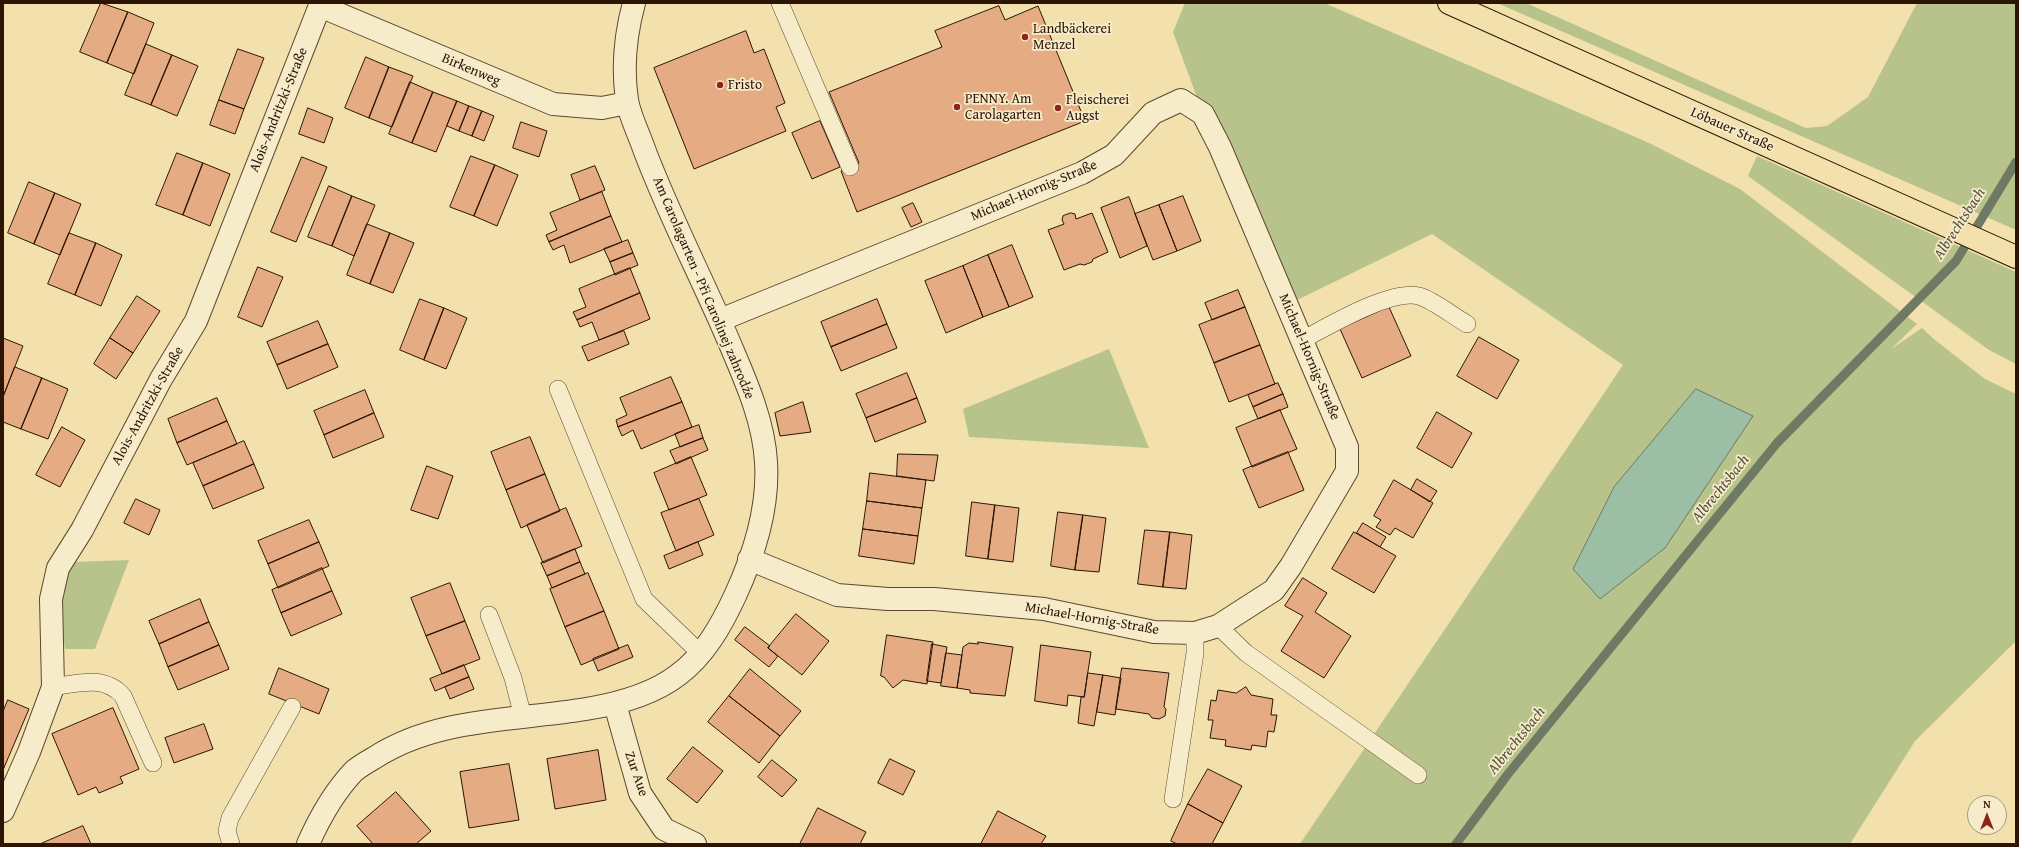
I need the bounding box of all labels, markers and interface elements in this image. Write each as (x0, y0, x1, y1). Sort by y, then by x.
place label: Landbäckerei Menzel (1033, 21, 1111, 54)
marker: Landbäckerei Menzel (1020, 32, 1030, 42)
street label: Alois-Andritzki-Straße (246, 45, 312, 175)
street label: Birkenweg (439, 50, 503, 90)
place label: Fristo (728, 77, 762, 93)
marker: Fristo (715, 80, 725, 90)
place label: PENNY. Am Carolagarten (965, 91, 1041, 124)
place label: Fleischerei Augst (1066, 92, 1129, 124)
marker: PENNY. Am Carolagarten (952, 102, 962, 112)
marker: Fleischerei Augst (1053, 103, 1063, 113)
street label: Löbauer Straße (1688, 104, 1776, 156)
street label: Michael-Hornig-Straße (968, 157, 1100, 225)
street label: Am Carolagarten - Při Carolinej zahrodźe (648, 174, 758, 402)
water label: Albrechtsbach (1930, 185, 1990, 263)
street label: Michael-Hornig-Straße (1275, 291, 1343, 423)
street label: Alois-Andritzki-Straße (108, 344, 188, 468)
water label: Albrechtsbach (1688, 452, 1754, 526)
street label: Michael-Hornig-Straße (1024, 599, 1160, 639)
water label: Albrechtsbach (1484, 704, 1550, 778)
street label: Zur Aue (620, 749, 652, 799)
north arrow (1967, 795, 2007, 835)
text: N (1983, 796, 1991, 812)

